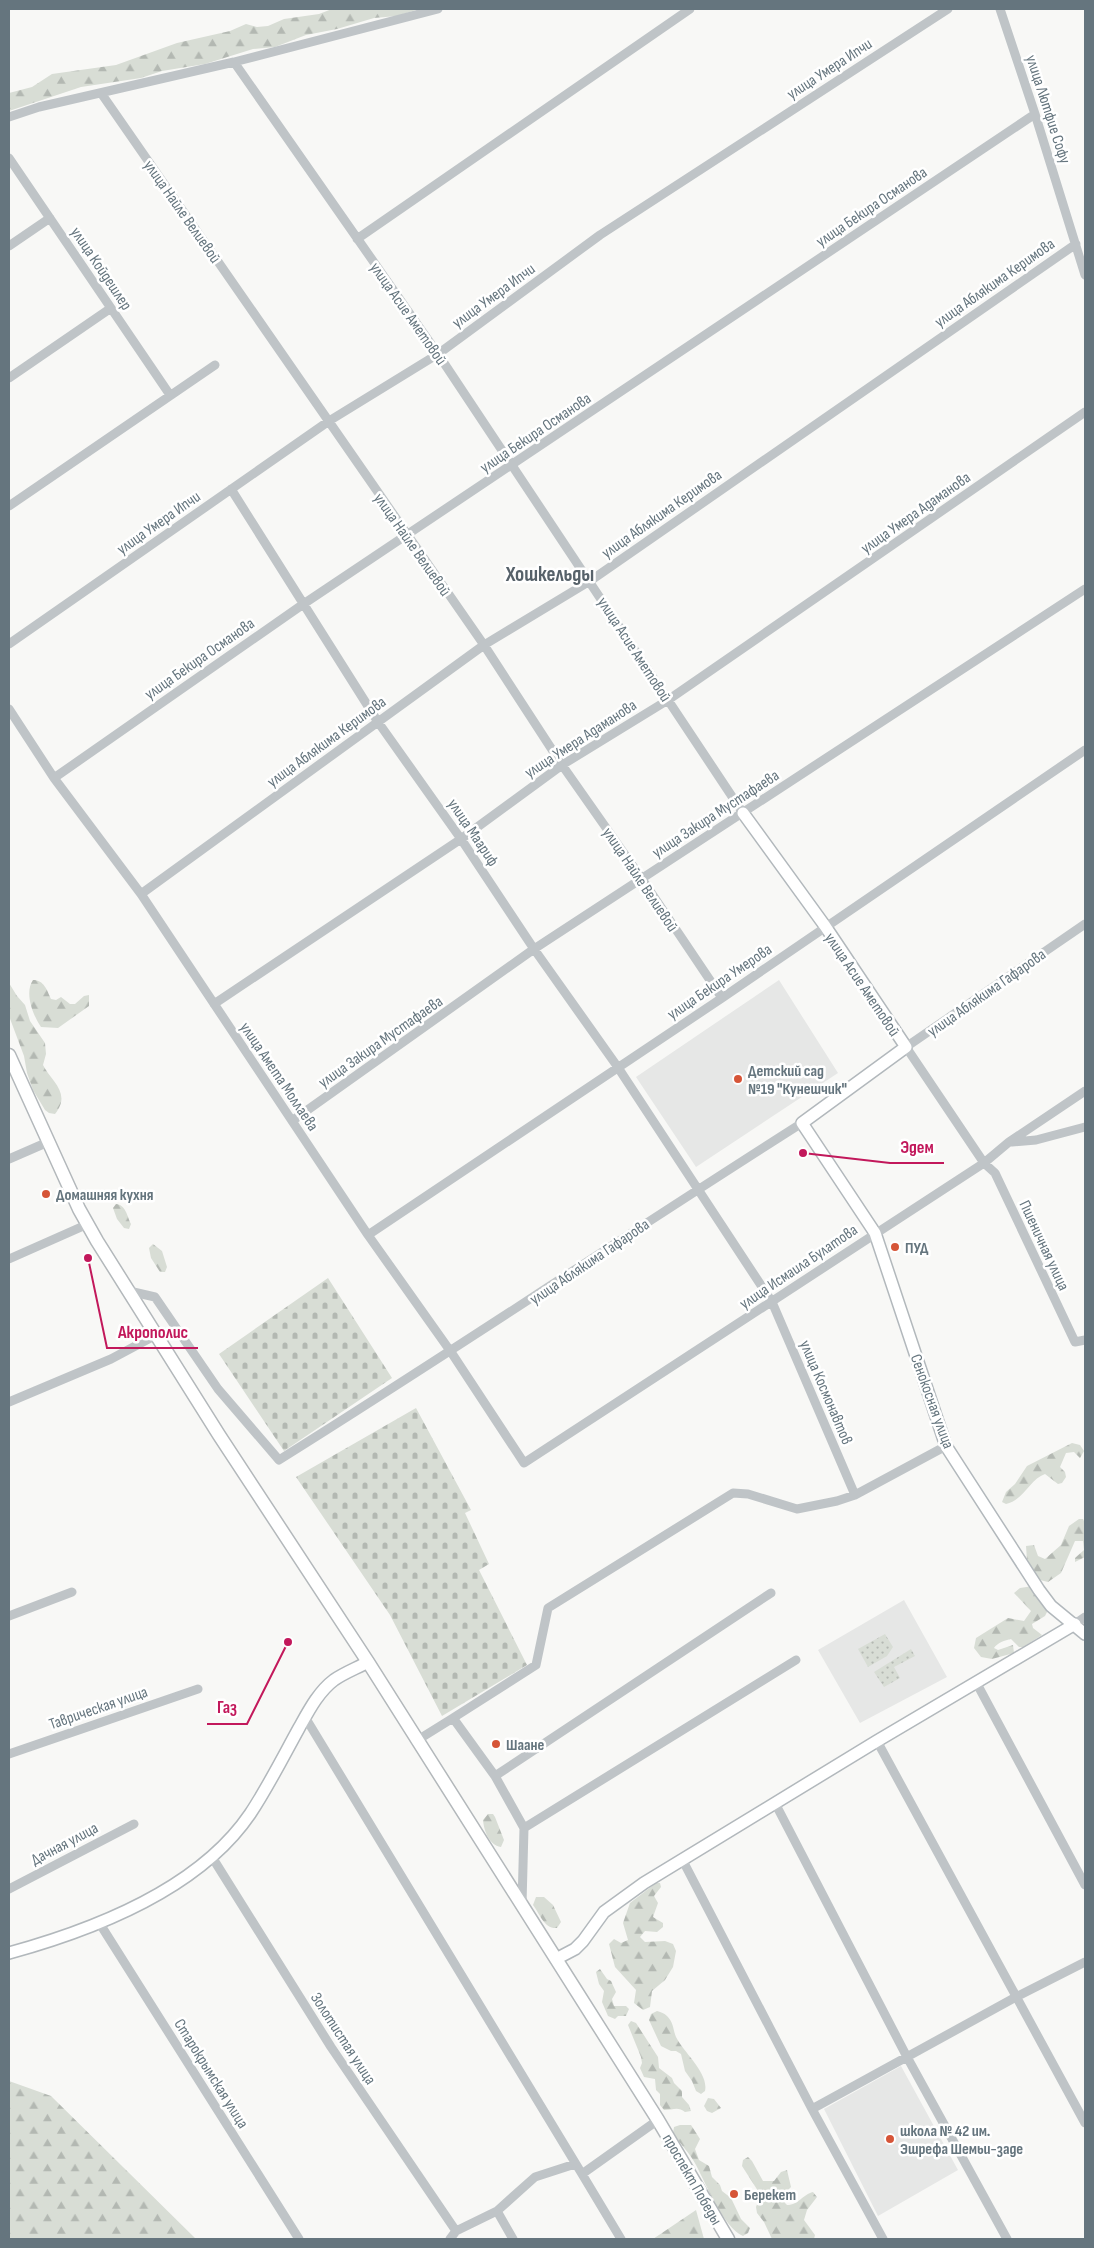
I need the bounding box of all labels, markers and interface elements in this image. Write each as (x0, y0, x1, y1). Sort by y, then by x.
street label: улица Умера Ипчи (784, 35, 876, 104)
street label: улица Лютфие Софу (1021, 53, 1074, 166)
street label: улица Найле Велиевой (139, 157, 224, 267)
street label: улица Бекира Османова (813, 163, 931, 251)
street label: улица Койдешлер (66, 224, 135, 314)
street label: улица Аблякима Керимова (931, 235, 1059, 332)
street label: улица Асие Аметовой (365, 259, 450, 369)
street label: улица Умера Ипчи (449, 260, 539, 333)
street label: улица Бекира Османова (477, 389, 595, 477)
street label: улица Аблякима Керимова (598, 466, 726, 563)
street label: улица Умера Адаманова (857, 468, 974, 558)
street label: улица Умера Ипчи (113, 487, 204, 559)
street label: улица Найле Велиевой (369, 490, 454, 600)
district label: Хошкельды (505, 562, 594, 587)
street label: улица Асие Аметовой (593, 594, 675, 706)
street label: улица Бекира Османова (141, 614, 258, 704)
street label: улица Аблякима Керимова (264, 693, 390, 792)
street label: улица Умера Адаманова (521, 696, 640, 783)
street label: улица Закира Мустафаева (649, 766, 783, 862)
street label: улица Маариф (443, 795, 502, 870)
street label: улица Найле Велиевой (598, 824, 682, 936)
street label: улица Асие Аметовой (820, 929, 903, 1040)
street label: улица Бекира Умерова (664, 940, 776, 1024)
street label: улица Аблякима Гафарова (924, 945, 1050, 1041)
street label: улица Закира Мустафаева (315, 992, 447, 1092)
street label: улица Амета Моллаева (235, 1019, 322, 1135)
place label: Детский сад №19 "Кунешчик" (748, 1062, 847, 1099)
marker: Детский сад №19 "Кунешчик" (732, 1073, 744, 1085)
callout: Эдем (890, 1130, 944, 1163)
text: Эдем (900, 1137, 934, 1158)
place label: Домашняя кухня (56, 1186, 153, 1205)
marker: Домашняя кухня (40, 1188, 52, 1200)
street label: Пшеничная улица (1014, 1197, 1073, 1294)
street label: улица Аблякима Гафарова (527, 1215, 653, 1309)
street label: улица Исмаила Булатова (736, 1221, 861, 1314)
place label: ПУД (905, 1239, 929, 1258)
marker: ПУД (889, 1241, 901, 1253)
callout: Акрополис (107, 1315, 198, 1348)
text: Акрополис (117, 1322, 188, 1343)
street label: улица Космонавтов (795, 1338, 856, 1448)
street label: Сенокосная улица (906, 1352, 957, 1451)
street label: Таврическая улица (47, 1683, 150, 1734)
callout: Газ (207, 1691, 247, 1724)
text: Газ (217, 1697, 237, 1718)
place label: Шаане (506, 1736, 545, 1755)
marker: Шаане (490, 1738, 502, 1750)
street label: Дачная улица (28, 1819, 101, 1870)
street label: Золотистая улица (306, 1989, 379, 2088)
street label: Старокрымская улица (169, 2016, 252, 2132)
place label: школа № 42 им. Эшрефа Шемьи-заде (900, 2122, 1023, 2159)
street label: проспект Победы (658, 2131, 725, 2229)
marker: школа № 42 им. Эшрефа Шемьи-заде (884, 2133, 896, 2145)
place label: Берекет (744, 2186, 796, 2205)
marker: Берекет (728, 2188, 740, 2200)

